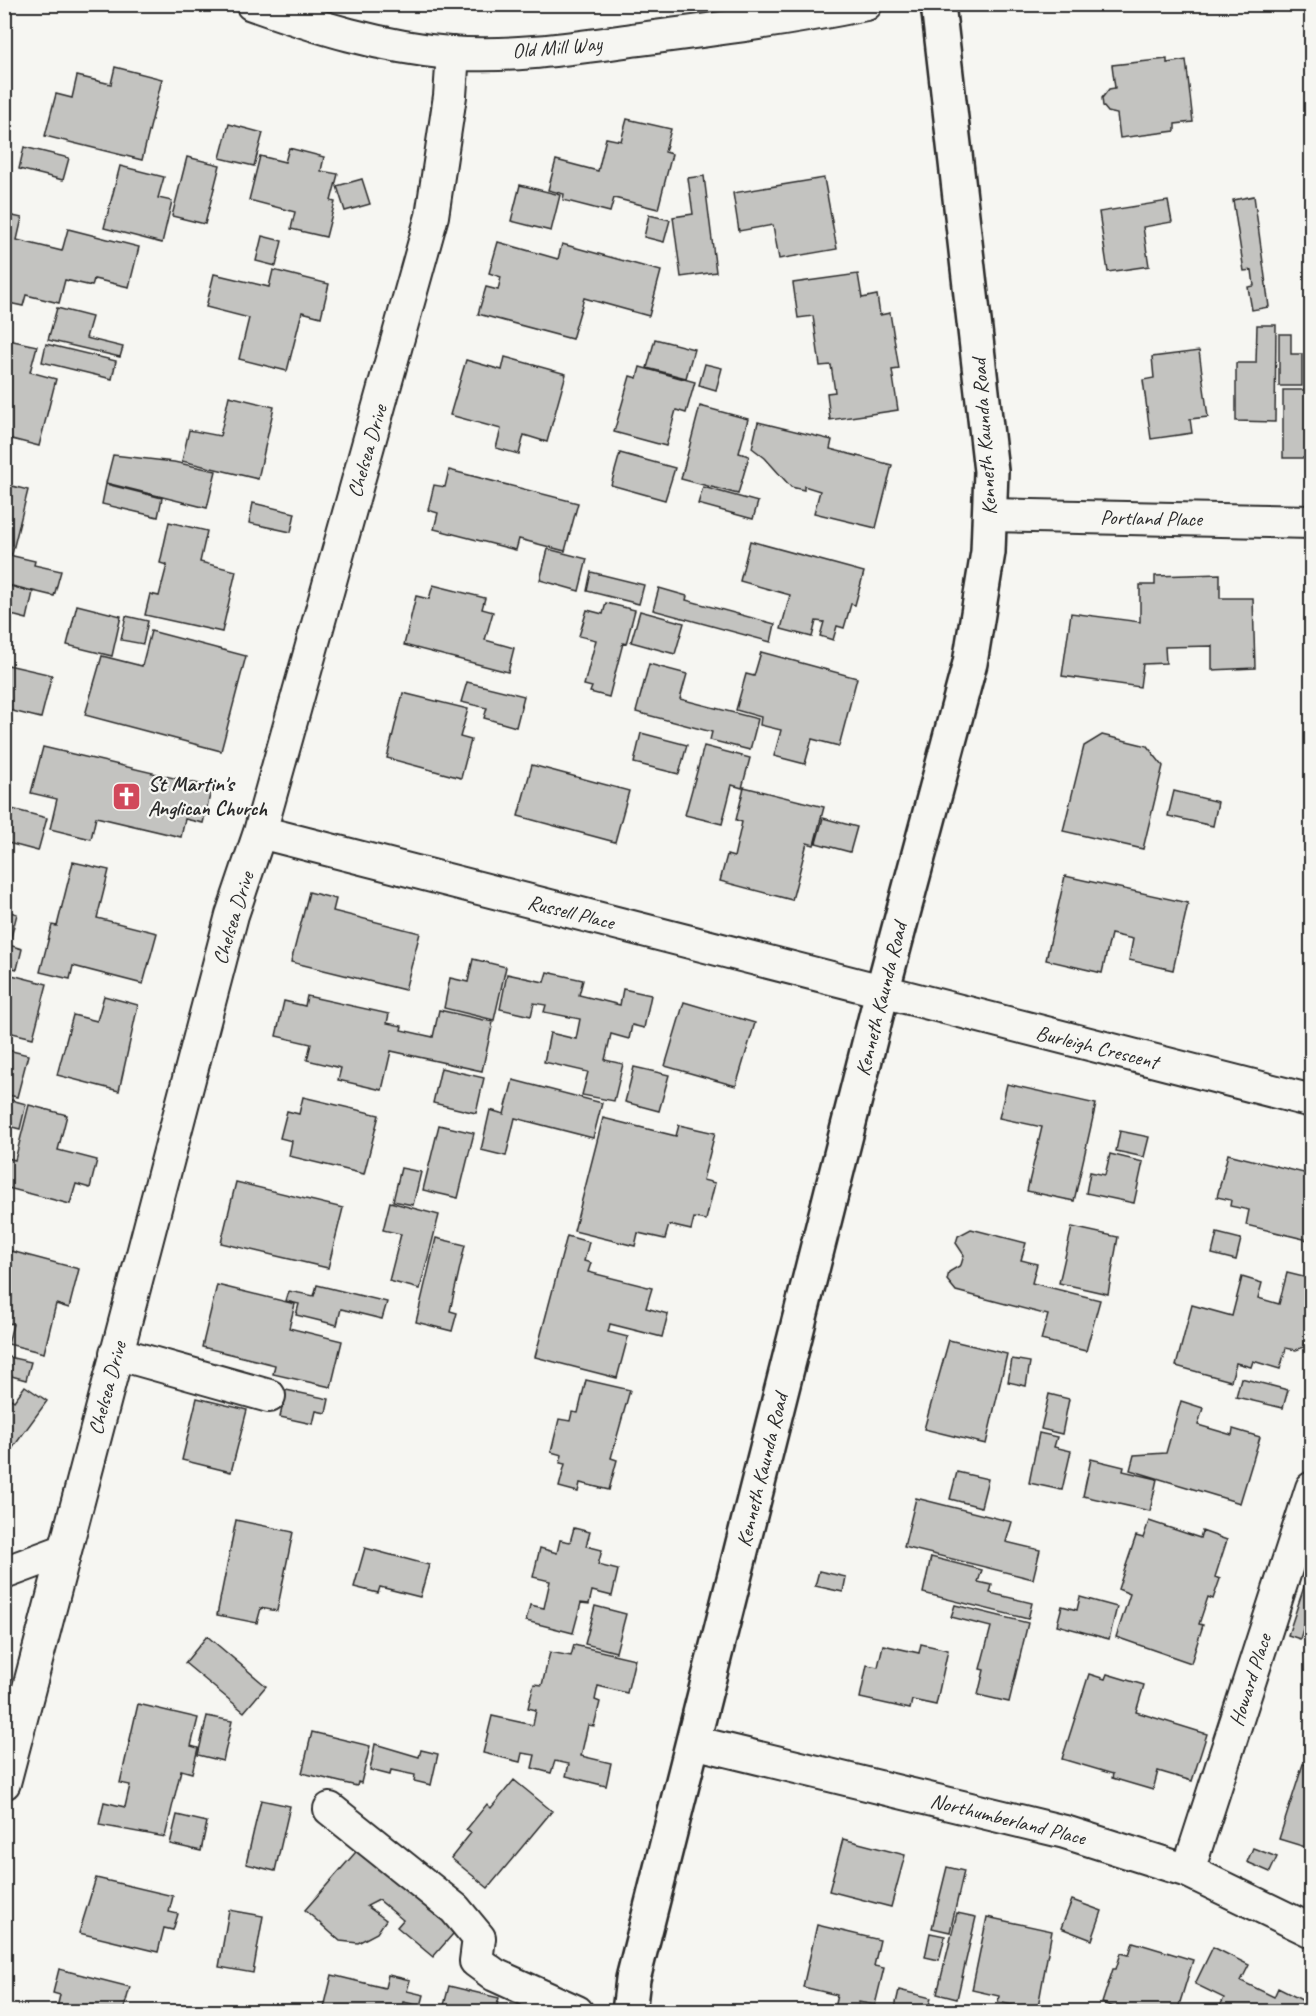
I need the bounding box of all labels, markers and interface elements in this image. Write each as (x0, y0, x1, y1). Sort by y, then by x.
street label: Old Mill Way (511, 30, 605, 64)
street label: Kenneth Kaunda Road (965, 354, 1002, 516)
street label: Chelsea Drive (341, 400, 393, 500)
street label: Portland Place (1100, 504, 1204, 532)
place label: St Martin's Anglican Church (148, 771, 268, 821)
church icon: St Martin's Anglican Church (111, 780, 143, 812)
street label: Chelsea Drive (207, 867, 260, 967)
street label: Russell Place (525, 889, 619, 936)
street label: Kenneth Kaunda Road (849, 916, 914, 1078)
street label: Burleigh Crescent (1033, 1019, 1164, 1075)
street label: Chelsea Drive (82, 1337, 132, 1437)
street label: Kenneth Kaunda Road (730, 1387, 795, 1549)
street label: Howard Place (1223, 1629, 1278, 1729)
street label: Northumberland Place (928, 1787, 1089, 1851)

